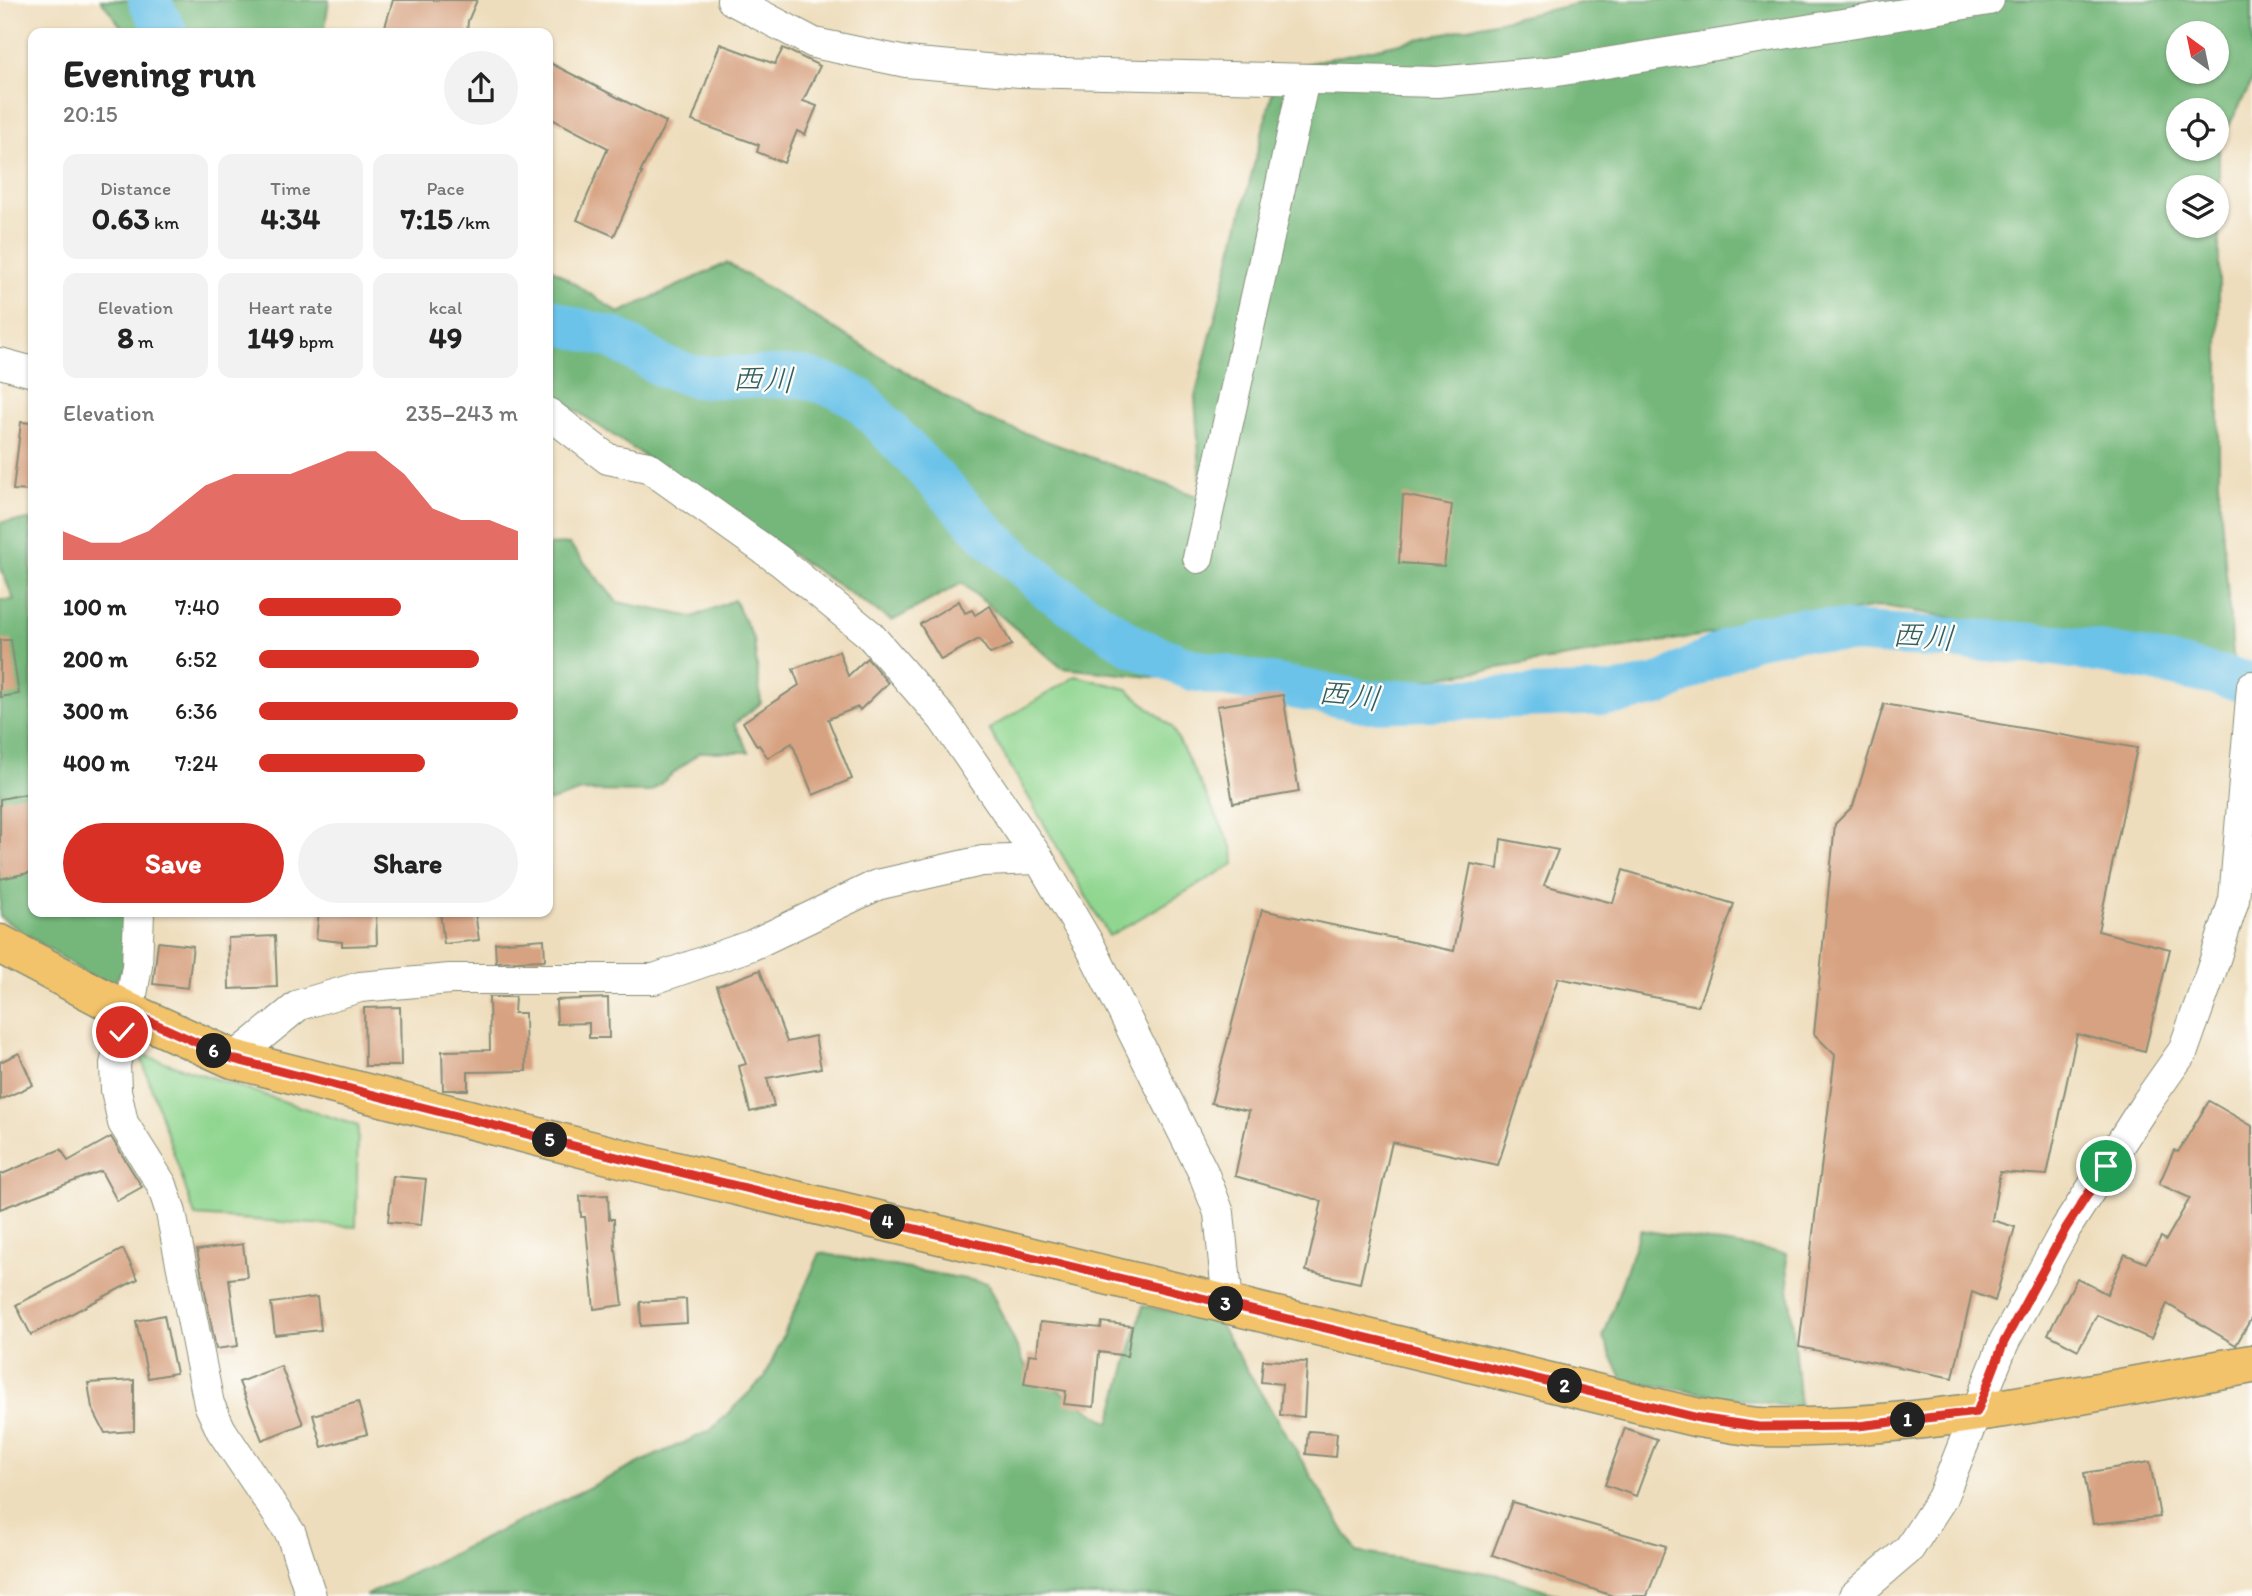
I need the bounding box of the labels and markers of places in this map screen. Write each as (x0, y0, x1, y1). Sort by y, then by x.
pin (92, 1002, 152, 1062)
pin: 6 (196, 1034, 232, 1068)
pin: 5 (532, 1122, 568, 1158)
pin (2076, 1136, 2136, 1196)
pin: 4 (870, 1204, 906, 1240)
pin: 3 (1208, 1286, 1244, 1322)
pin: 2 (1548, 1368, 1582, 1404)
pin: 1 (1890, 1402, 1926, 1438)

